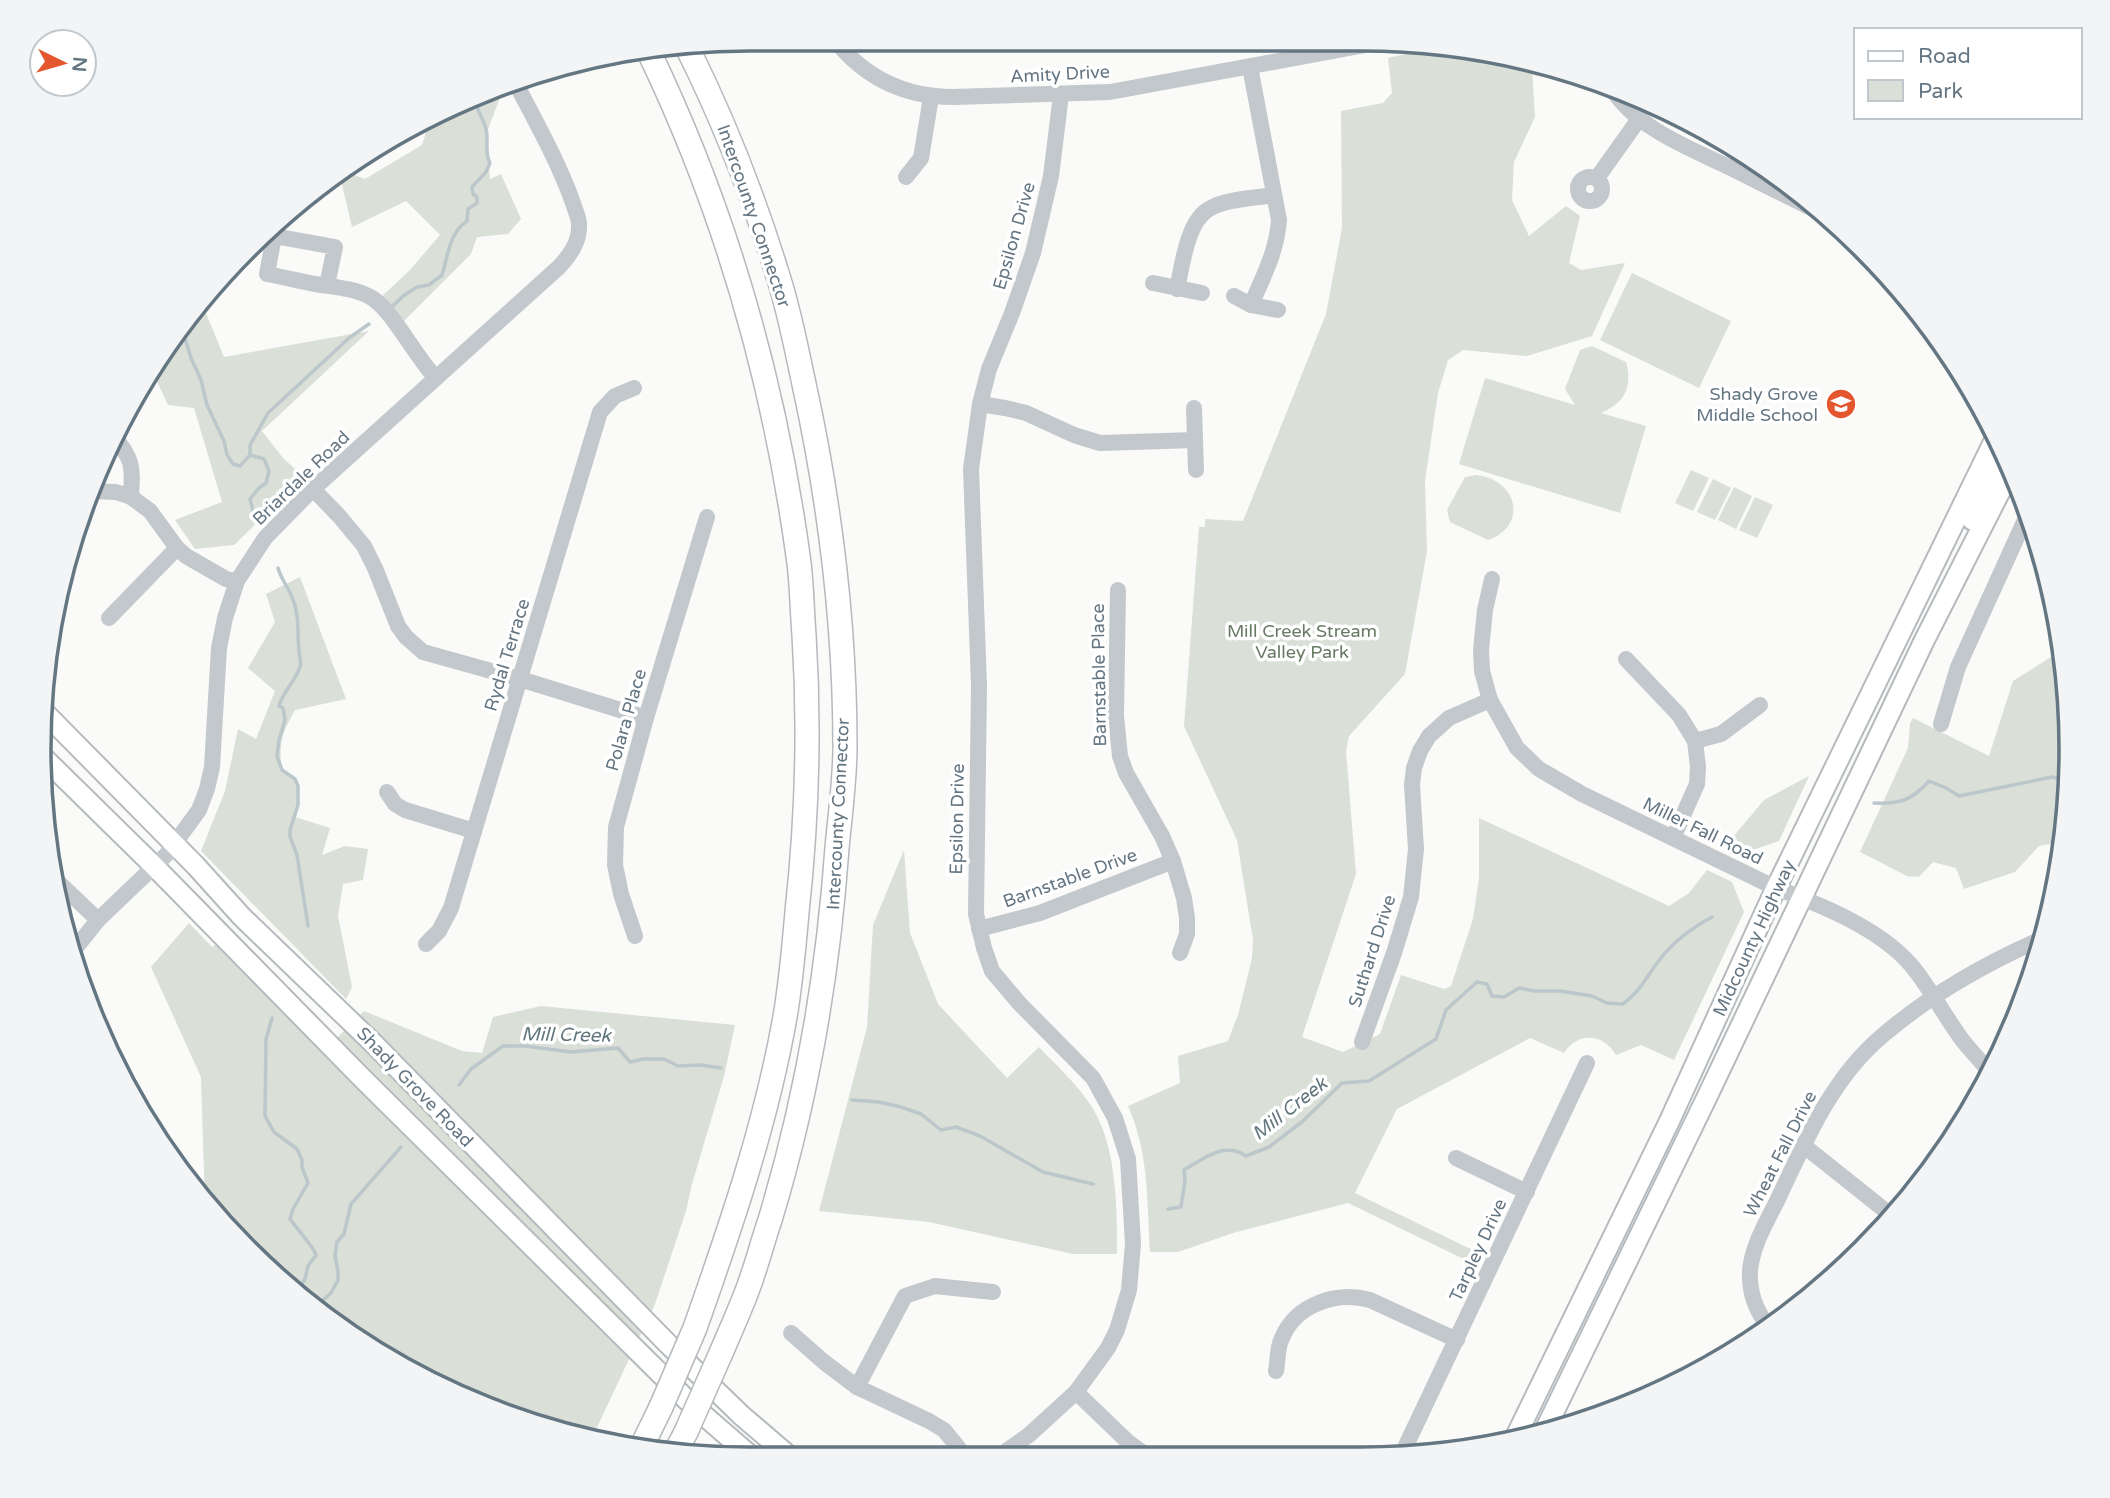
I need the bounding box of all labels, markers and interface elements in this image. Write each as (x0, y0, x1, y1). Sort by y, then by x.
north arrow (28, 28, 98, 98)
legend (1854, 28, 2082, 119)
text: Road (1918, 44, 1971, 69)
text: N (67, 56, 91, 73)
street label: Amity Drive (1010, 60, 1110, 88)
text: Park (1918, 79, 1963, 104)
street label: Intercounty Connector (712, 122, 796, 310)
street label: Epsilon Drive (988, 179, 1040, 293)
place label: Shady Grove Middle School (1696, 383, 1818, 426)
school or university icon: Shady Grove Middle School (1824, 387, 1858, 421)
street label: Briardale Road (248, 426, 354, 530)
street label: Rydal Terrace (479, 596, 535, 714)
street label: Barnstable Place (1087, 603, 1111, 747)
park label: Mill Creek Stream Valley Park (1227, 620, 1377, 663)
street label: Polara Place (601, 666, 651, 774)
street label: Intercounty Connector (822, 717, 854, 910)
street label: Epsilon Drive (945, 763, 969, 875)
street label: Miller Fall Road (1639, 792, 1767, 870)
street label: Barnstable Drive (1000, 844, 1140, 912)
street label: Midcounty Highway (1708, 856, 1800, 1020)
street label: Suthard Drive (1343, 892, 1401, 1010)
street label: Shady Grove Road (352, 1022, 478, 1152)
water label: Mill Creek (521, 1023, 612, 1047)
water label: Mill Creek (1248, 1072, 1333, 1145)
street label: Wheat Fall Drive (1739, 1087, 1821, 1221)
street label: Tarpley Drive (1445, 1195, 1511, 1305)

